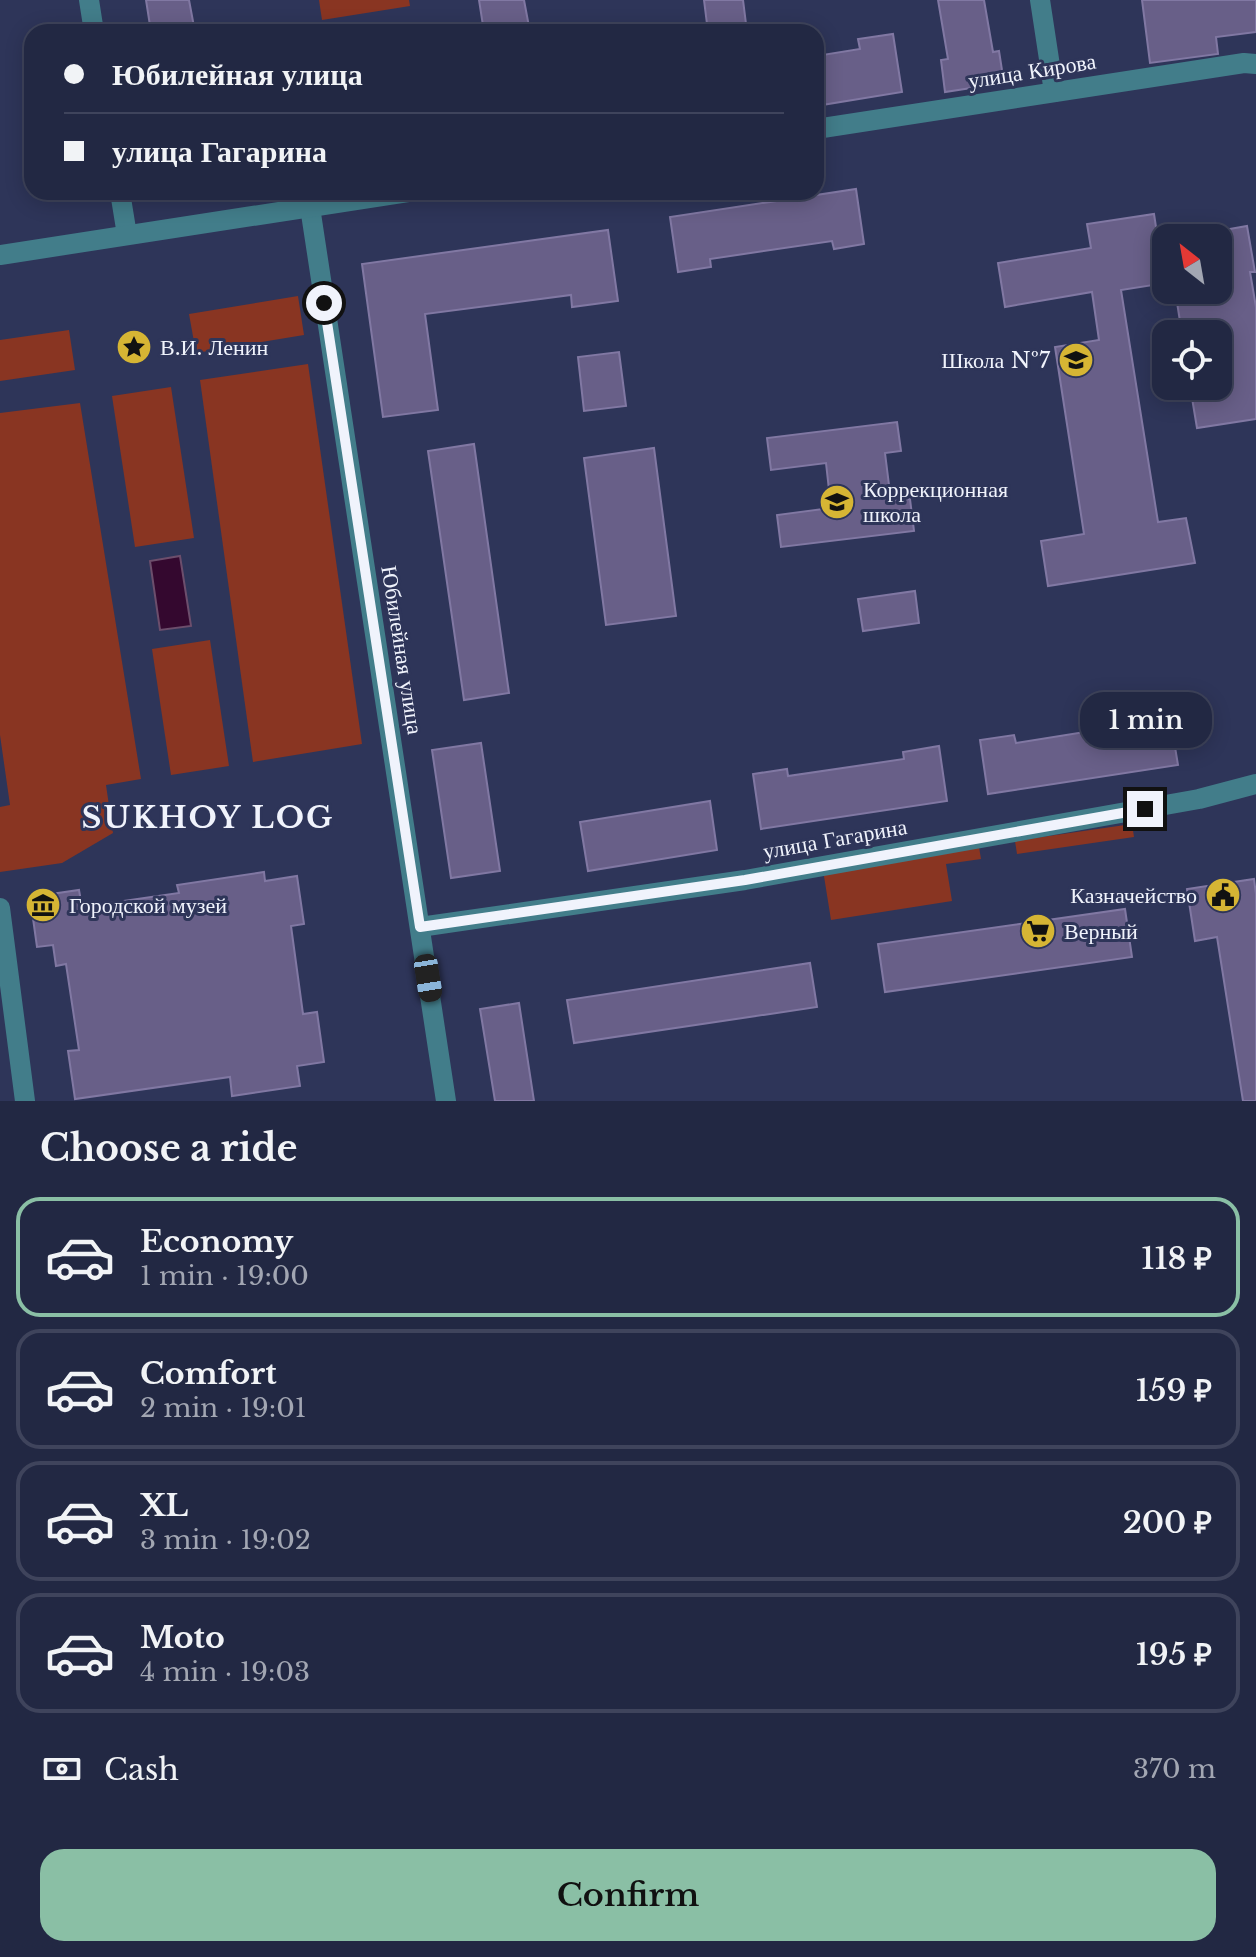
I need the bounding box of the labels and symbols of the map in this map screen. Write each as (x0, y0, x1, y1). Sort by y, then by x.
street label: улица Кирова (966, 48, 1098, 94)
north arrow (1152, 224, 1232, 304)
route start (306, 285, 342, 321)
place icon: В.И. Ленин (115, 328, 153, 366)
place label: В.И. Ленин (160, 334, 269, 361)
school or university icon: Школа №7 (1057, 341, 1095, 379)
place label: Школа №7 (941, 347, 1051, 374)
place label: Коррекционная школа (863, 476, 1008, 528)
school or university icon: Коррекционная школа (818, 483, 856, 521)
street label: Юбилейная улица (375, 564, 429, 736)
callout: 1 min (1079, 693, 1211, 749)
route end (1127, 791, 1163, 827)
district label: SUKHOY LOG (82, 799, 334, 836)
street label: улица Гагарина (761, 813, 909, 865)
public building icon: Казначейство (1204, 876, 1242, 914)
place label: Казначейство (1070, 882, 1197, 909)
museum icon: Городской музей (24, 886, 62, 924)
place label: Городской музей (69, 892, 227, 919)
supermarket icon: Верный (1019, 912, 1057, 950)
place label: Верный (1064, 918, 1138, 945)
car (412, 952, 444, 1004)

